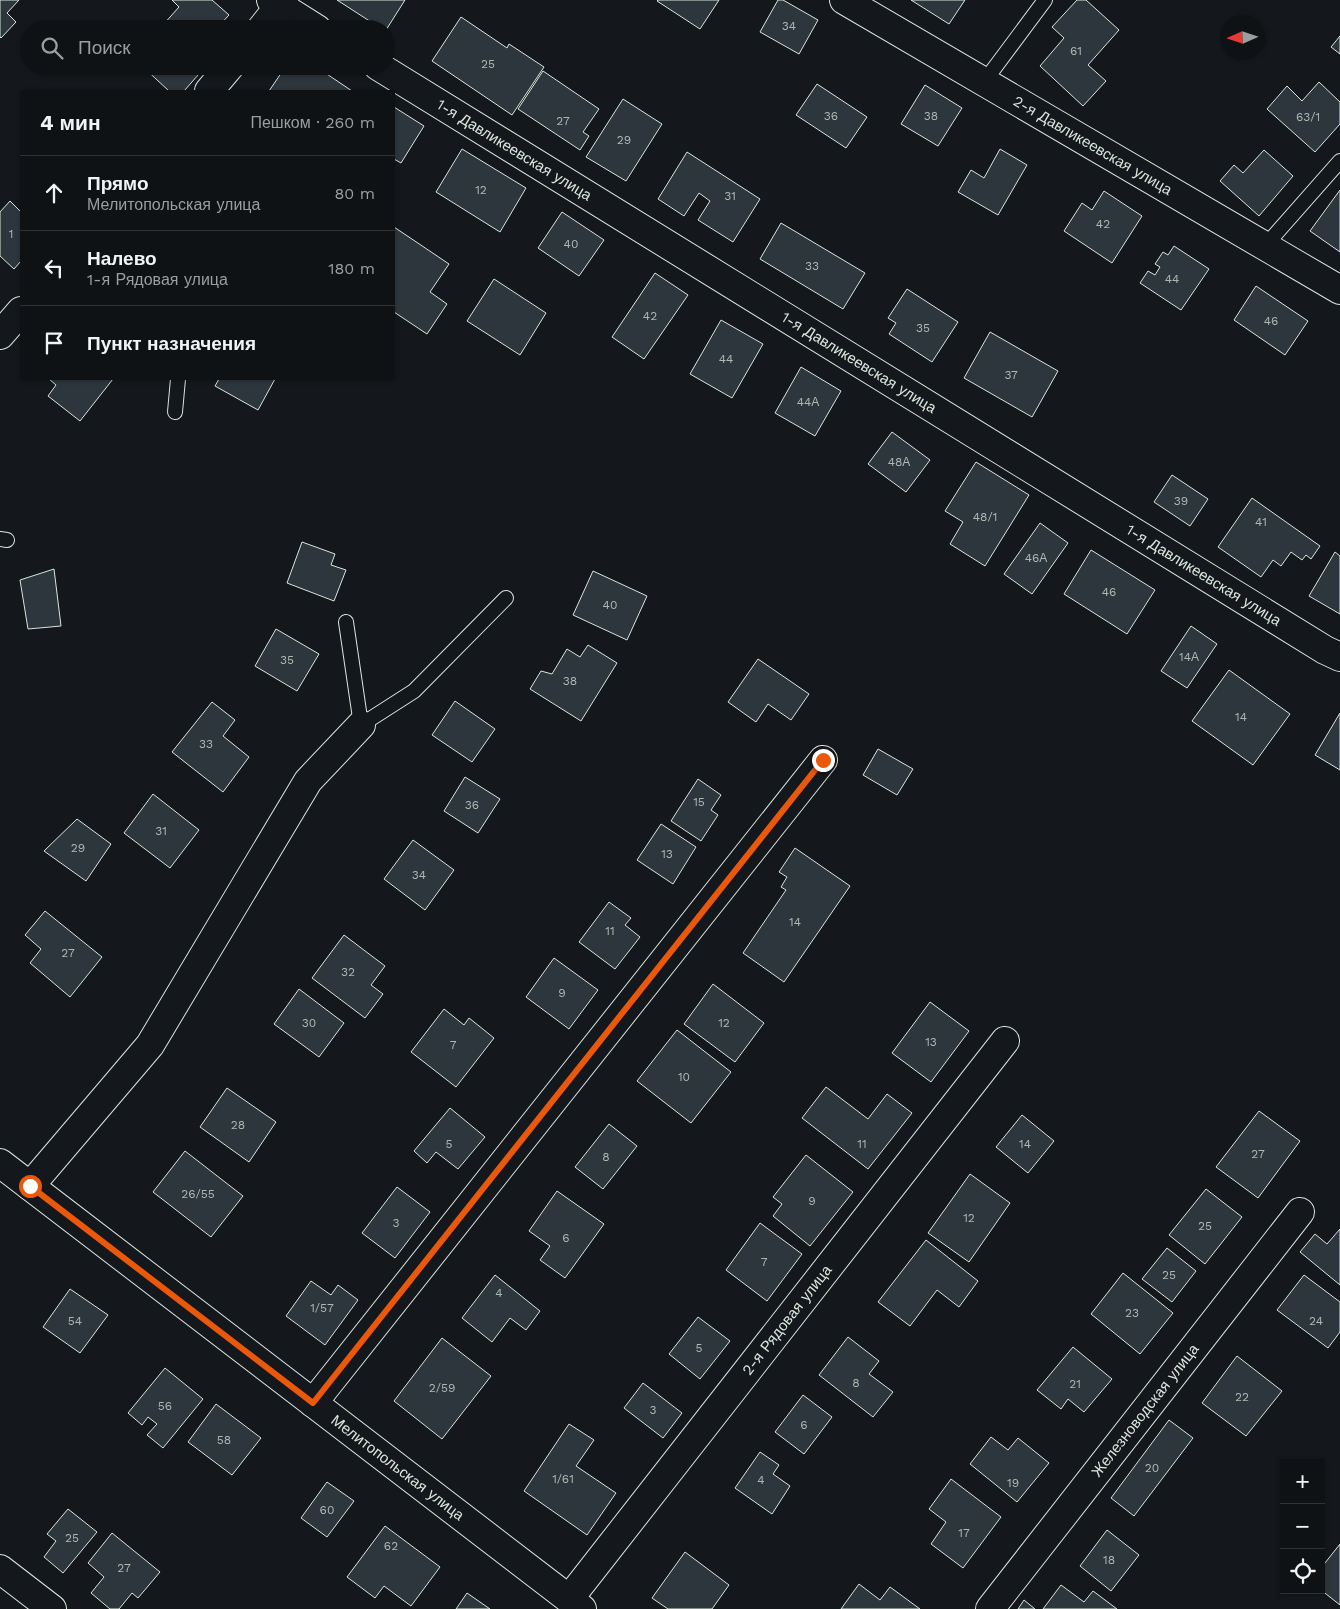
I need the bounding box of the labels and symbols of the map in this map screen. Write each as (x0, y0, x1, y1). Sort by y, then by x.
north arrow (1220, 15, 1265, 60)
house number: 34 (782, 19, 796, 33)
house number: 61 (1070, 44, 1082, 58)
house number: 25 (481, 57, 495, 71)
street label: 2-я Давликеевская улица (1010, 92, 1176, 199)
street label: 1-я Давликеевская улица (433, 95, 595, 205)
house number: 36 (824, 109, 838, 123)
house number: 38 (924, 109, 938, 123)
house number: 63/1 (1296, 110, 1320, 124)
house number: 27 (556, 114, 570, 128)
house number: 29 (617, 133, 631, 147)
house number: 12 (475, 183, 487, 197)
house number: 31 (724, 189, 736, 203)
house number: 42 (1096, 217, 1110, 231)
house number: 1 (9, 227, 13, 241)
house number: 40 (564, 237, 578, 251)
house number: 33 (805, 259, 819, 273)
house number: 44 (1165, 272, 1179, 286)
street label: 1-я Давликеевская улица (778, 308, 940, 417)
house number: 42 (643, 309, 657, 323)
house number: 46 (1264, 314, 1278, 328)
house number: 35 (916, 321, 930, 335)
house number: 44 (719, 352, 733, 366)
house number: 37 (1004, 368, 1018, 382)
house number: 44А (797, 395, 819, 409)
house number: 48А (888, 455, 910, 469)
house number: 39 (1174, 494, 1188, 508)
house number: 48/1 (973, 510, 997, 524)
house number: 41 (1255, 515, 1267, 529)
street label: 1-я Давликеевская улица (1123, 521, 1285, 630)
house number: 46А (1025, 551, 1047, 565)
house number: 46 (1102, 585, 1116, 599)
house number: 40 (603, 598, 617, 612)
house number: 14А (1179, 650, 1199, 664)
house number: 35 (280, 653, 294, 667)
house number: 38 (563, 674, 577, 688)
house number: 14 (1235, 710, 1247, 724)
house number: 33 (199, 737, 213, 751)
route end (812, 749, 835, 772)
house number: 15 (693, 795, 705, 809)
house number: 36 (465, 798, 479, 812)
house number: 31 (155, 824, 167, 838)
house number: 29 (71, 841, 85, 855)
house number: 13 (661, 847, 673, 861)
house number: 34 (412, 868, 426, 882)
house number: 14 (789, 915, 801, 929)
house number: 11 (605, 924, 615, 938)
house number: 27 (61, 946, 75, 960)
house number: 32 (341, 965, 355, 979)
house number: 9 (558, 986, 566, 1000)
house number: 30 (302, 1016, 316, 1030)
house number: 12 (718, 1016, 730, 1030)
house number: 13 (925, 1035, 937, 1049)
house number: 7 (450, 1038, 457, 1052)
house number: 10 (678, 1070, 690, 1084)
house number: 28 (231, 1118, 245, 1132)
house number: 5 (446, 1137, 453, 1151)
house number: 11 (857, 1137, 867, 1151)
house number: 14 (1019, 1137, 1031, 1151)
house number: 27 (1251, 1147, 1265, 1161)
house number: 8 (602, 1150, 610, 1164)
route start (19, 1175, 42, 1198)
house number: 26/55 (181, 1187, 215, 1201)
house number: 9 (808, 1194, 816, 1208)
house number: 12 (963, 1211, 975, 1225)
house number: 3 (393, 1216, 400, 1230)
house number: 25 (1198, 1219, 1212, 1233)
house number: 6 (562, 1231, 570, 1245)
house number: 7 (761, 1255, 768, 1269)
street label: 2-я Рядовая улица (738, 1261, 836, 1379)
house number: 25 (1162, 1268, 1176, 1282)
house number: 4 (495, 1286, 503, 1300)
house number: 1/57 (310, 1301, 334, 1315)
house number: 23 (1125, 1306, 1139, 1320)
house number: 54 (68, 1314, 82, 1328)
house number: 24 (1309, 1314, 1323, 1328)
street label: Железноводская улица (1088, 1340, 1203, 1480)
house number: 5 (696, 1341, 703, 1355)
house number: 8 (852, 1376, 860, 1390)
house number: 21 (1069, 1377, 1081, 1391)
house number: 2/59 (429, 1381, 455, 1395)
house number: 22 (1235, 1390, 1249, 1404)
house number: 56 (158, 1399, 172, 1413)
house number: 3 (650, 1403, 657, 1417)
street label: Мелитопольская улица (328, 1411, 468, 1525)
house number: 6 (800, 1418, 808, 1432)
house number: 58 (217, 1433, 231, 1447)
house number: 20 (1145, 1461, 1159, 1475)
house number: 1/61 (552, 1472, 574, 1486)
house number: 4 (757, 1473, 765, 1487)
house number: 19 (1007, 1476, 1019, 1490)
house number: 60 (320, 1503, 334, 1517)
house number: 17 (958, 1526, 970, 1540)
house number: 25 (65, 1531, 79, 1545)
house number: 62 (384, 1539, 398, 1553)
house number: 18 (1103, 1553, 1115, 1567)
house number: 27 (117, 1561, 131, 1575)

